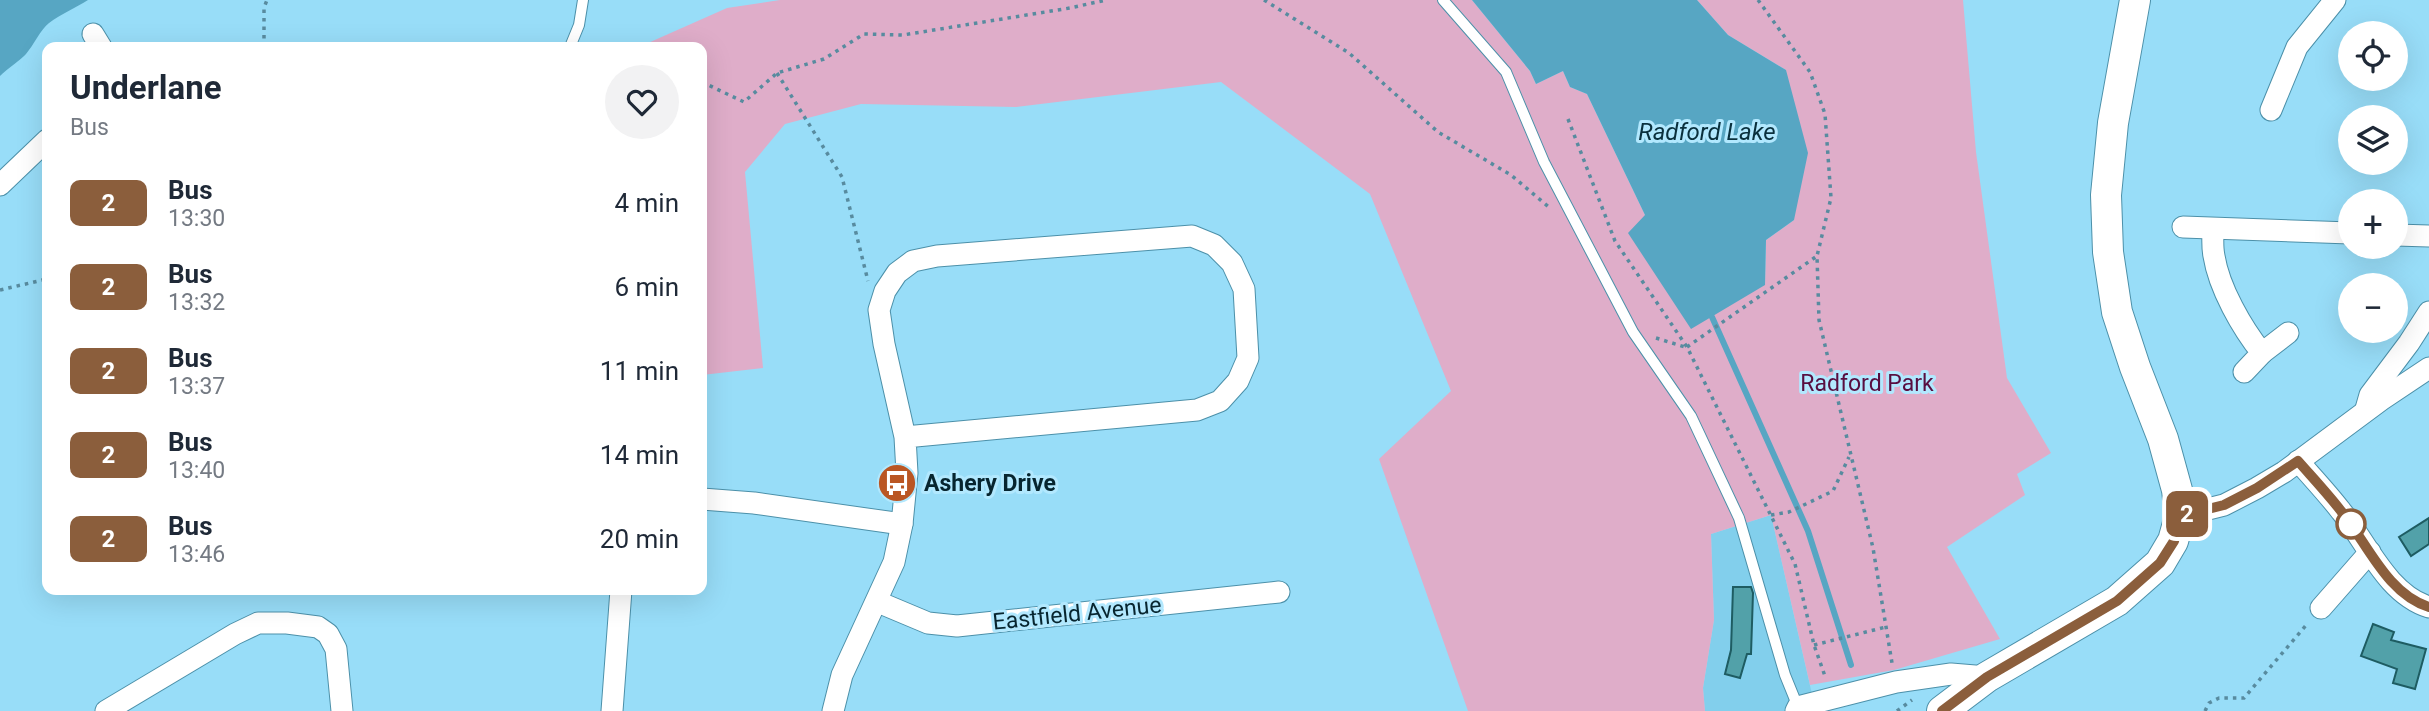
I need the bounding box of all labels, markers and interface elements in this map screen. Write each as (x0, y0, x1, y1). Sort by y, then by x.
map controls (2338, 21, 2408, 343)
button: locate (2338, 21, 2408, 91)
button: heart (605, 65, 679, 139)
text: Underlane (70, 68, 221, 107)
button: layers (2338, 105, 2408, 175)
text: Bus (70, 114, 109, 141)
water label: Radford Lake (1638, 118, 1776, 146)
text: Bus (168, 175, 213, 205)
text: 4 min (614, 188, 679, 218)
text: 2 (102, 189, 115, 217)
button: + (2338, 189, 2408, 259)
text: 13:30 (168, 205, 225, 232)
text: Bus (168, 259, 213, 289)
text: 6 min (614, 272, 679, 302)
text: 2 (102, 273, 115, 301)
button: − (2338, 273, 2408, 343)
text: 13:32 (168, 289, 225, 316)
text: Bus (168, 343, 213, 373)
text: 11 min (600, 356, 679, 386)
text: 2 (102, 357, 115, 385)
park label: Radford Park (1800, 370, 1934, 397)
text: 13:37 (168, 373, 225, 400)
text: Bus (168, 427, 213, 457)
text: 14 min (600, 440, 679, 470)
text: 2 (102, 441, 115, 469)
text: 13:40 (168, 457, 225, 484)
bus stop icon: Ashery Drive (876, 462, 918, 504)
place label: Ashery Drive (924, 470, 1056, 497)
line badge: 2 (2164, 491, 2210, 537)
text: 2 (2180, 500, 2194, 528)
unlabelled marker (2336, 509, 2366, 539)
text: Bus (168, 511, 213, 541)
text: 20 min (600, 524, 679, 554)
text: 2 (102, 525, 115, 553)
text: 13:46 (168, 541, 225, 568)
street label: Eastfield Avenue (991, 591, 1163, 636)

